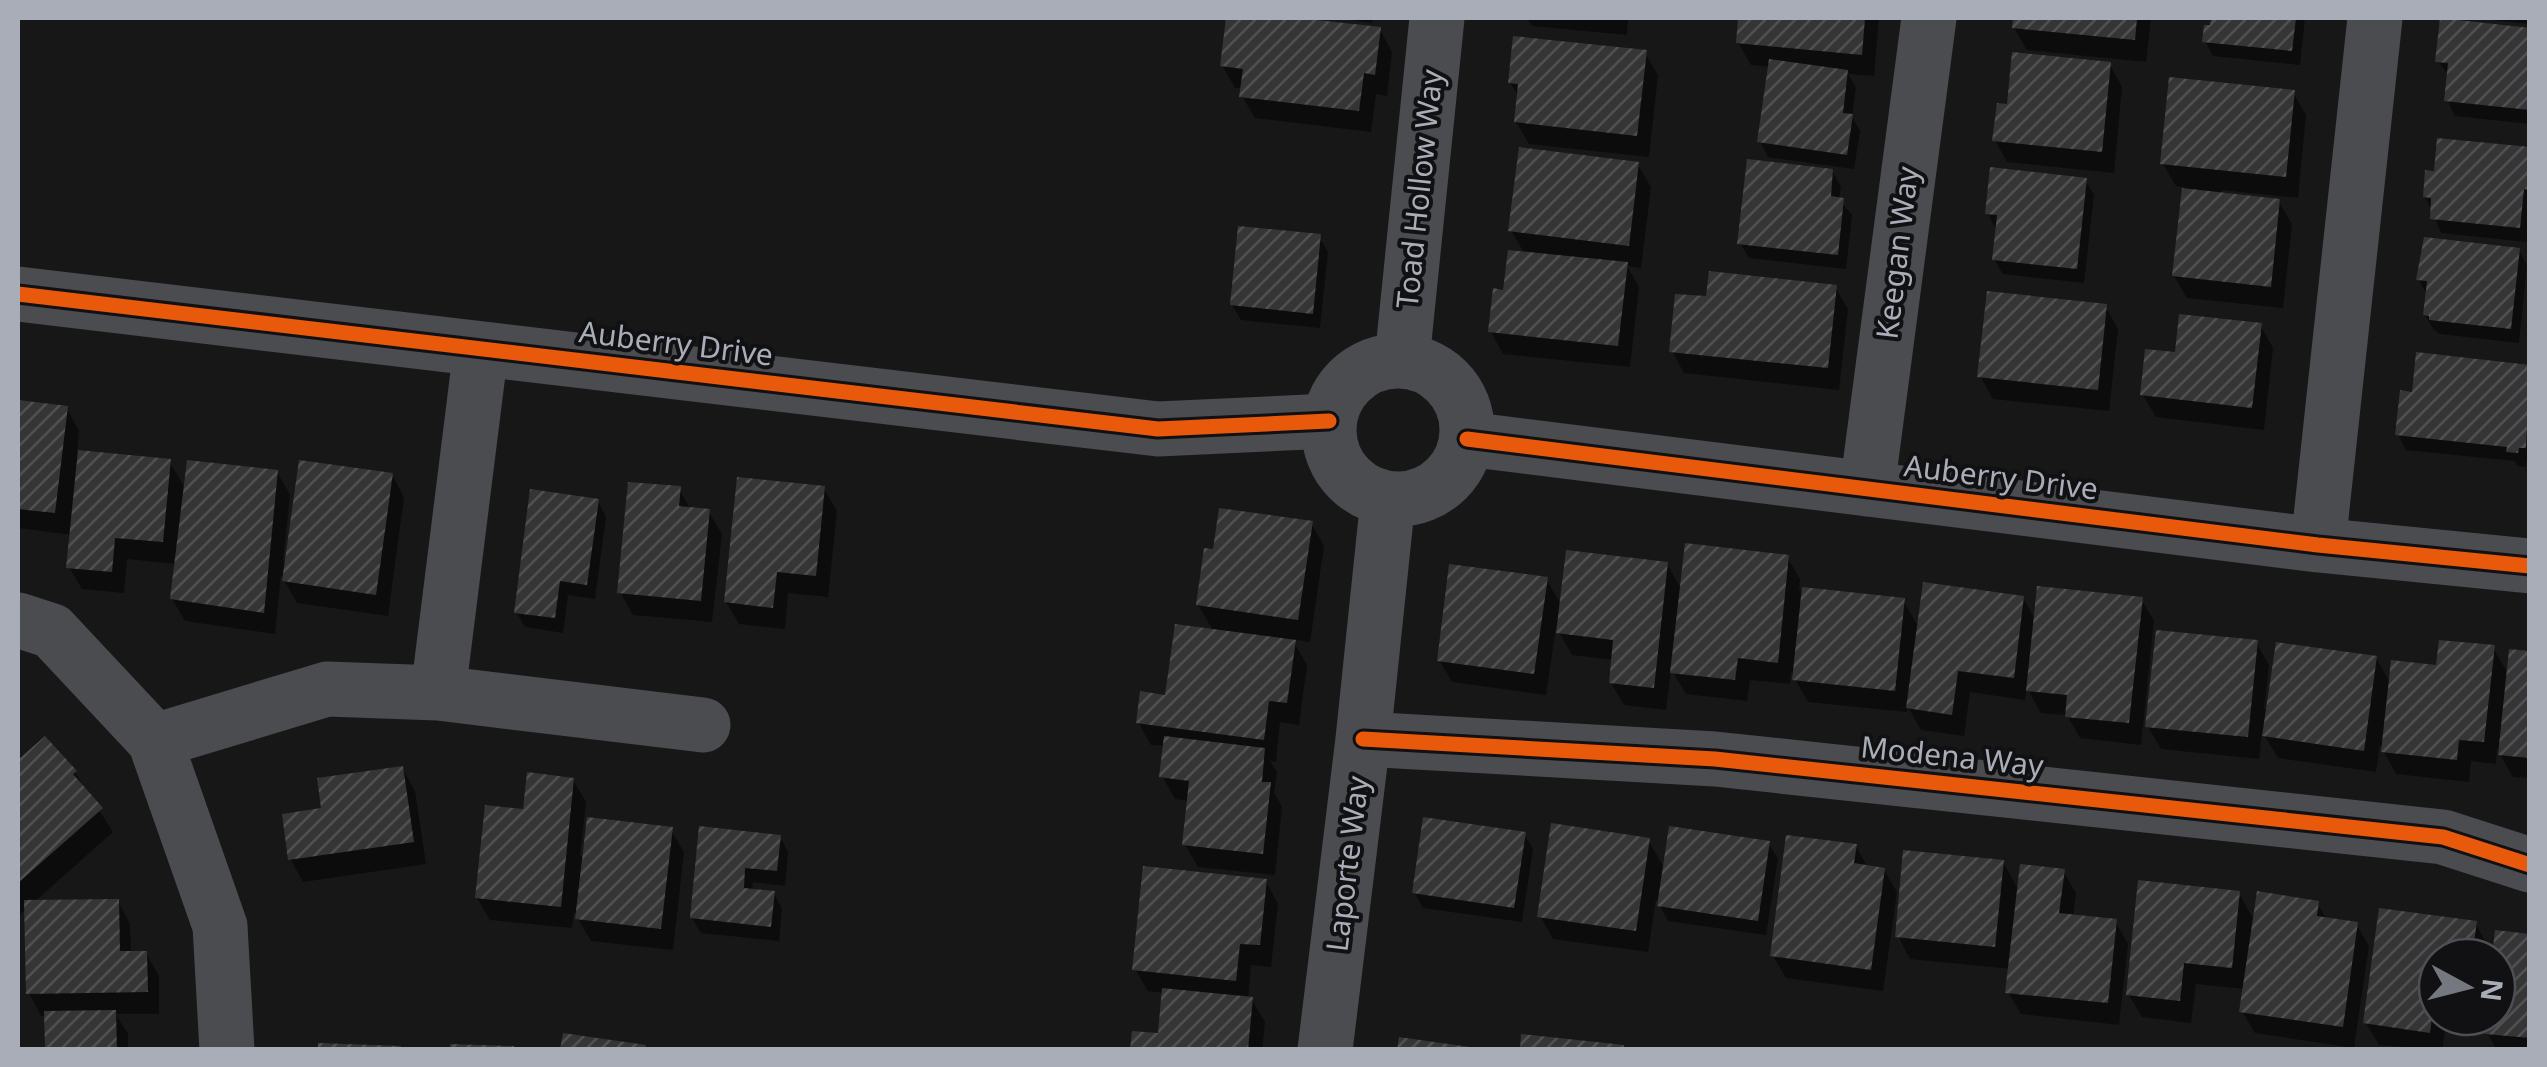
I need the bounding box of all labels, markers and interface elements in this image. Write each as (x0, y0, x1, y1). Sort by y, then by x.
street label: Toad Hollow Way (1386, 67, 1452, 310)
street label: Keegan Way (1866, 164, 1928, 341)
street label: Auberry Drive (577, 310, 776, 375)
street label: Auberry Drive (1902, 444, 2101, 509)
street label: Modena Way (1859, 726, 2046, 786)
street label: Laporte Way (1315, 773, 1378, 954)
north arrow (2417, 937, 2517, 1037)
text: N (2473, 977, 2513, 1004)

